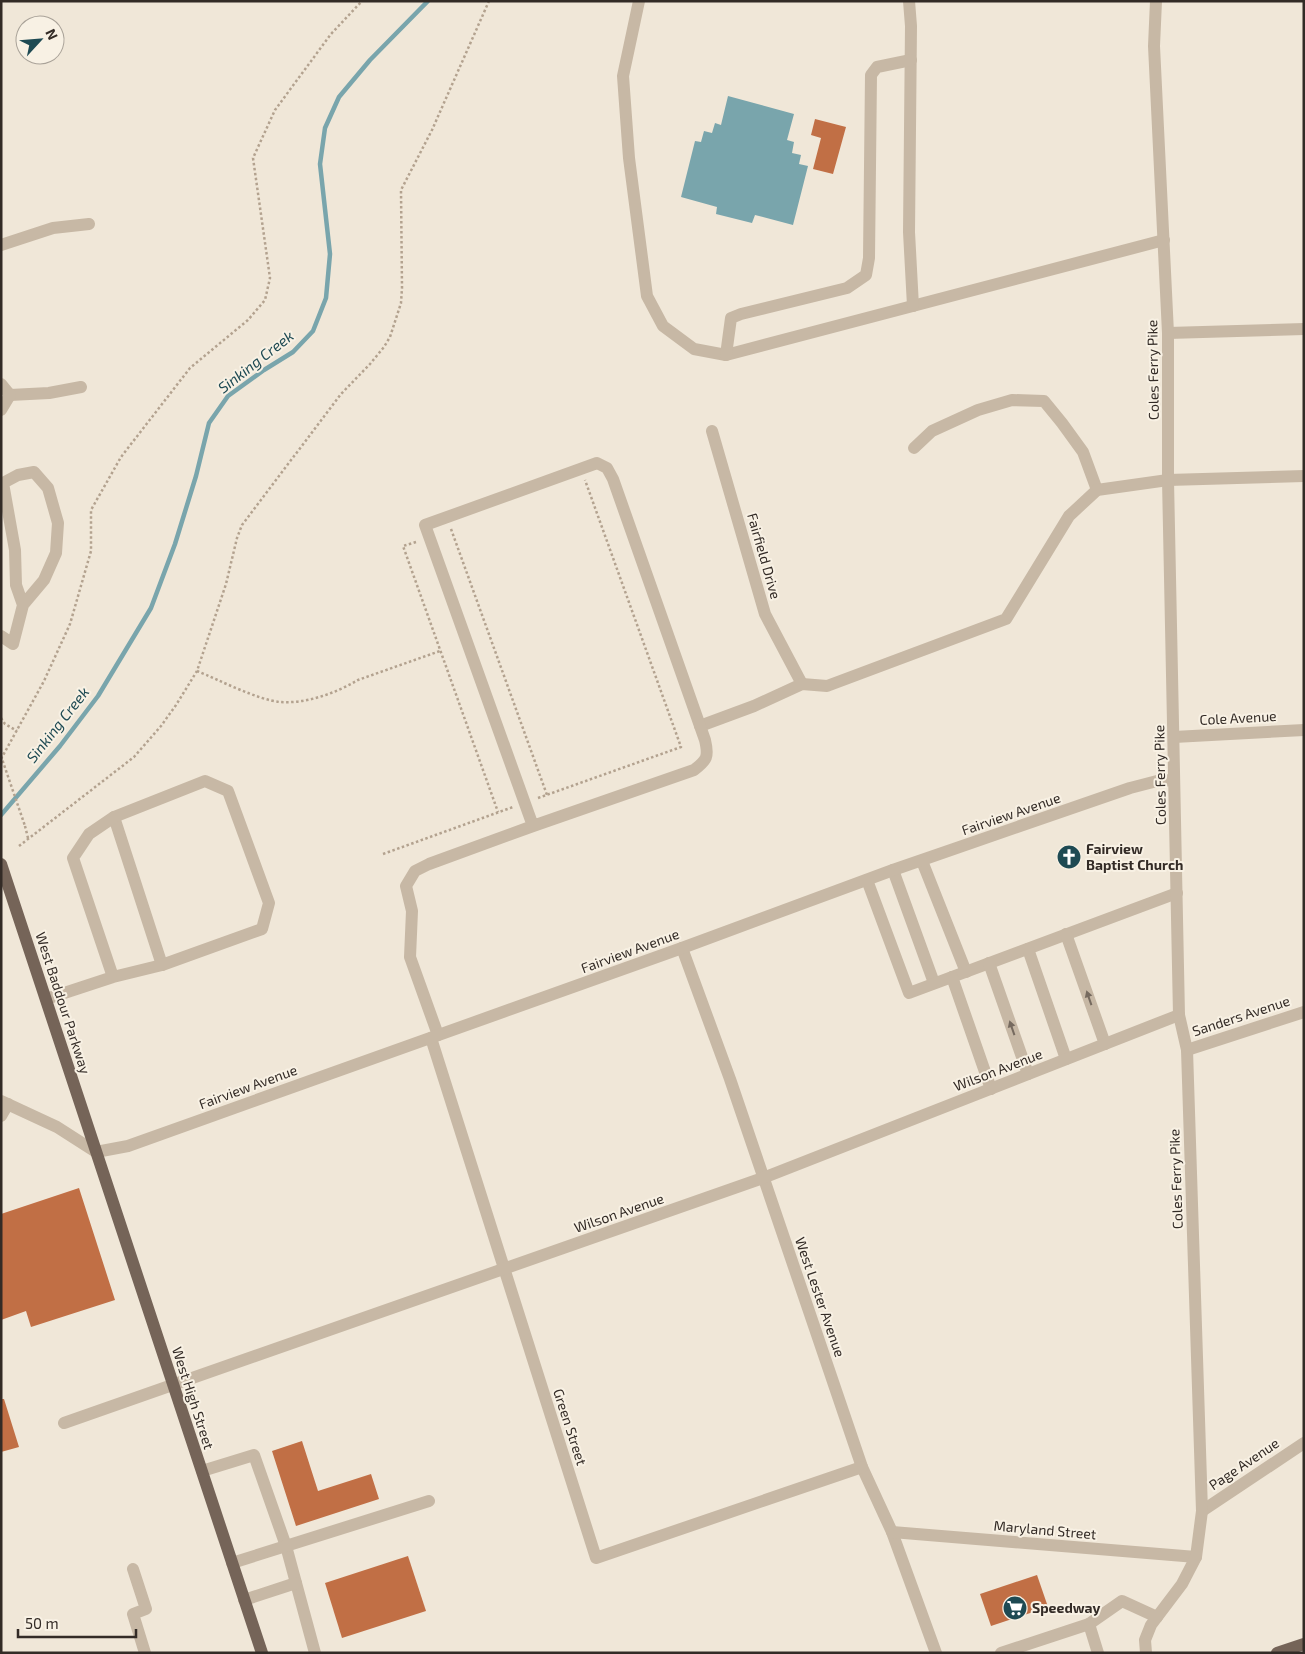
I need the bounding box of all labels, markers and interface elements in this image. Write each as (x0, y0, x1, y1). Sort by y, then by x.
north arrow (15, 15, 65, 65)
text: N (42, 26, 62, 42)
street label: Coles Ferry Pike (1143, 320, 1162, 420)
water label: Sinking Creek (214, 326, 297, 396)
street label: Fairfield Drive (744, 511, 785, 601)
water label: Sinking Creek (22, 683, 92, 766)
street label: Cole Avenue (1199, 707, 1277, 728)
street label: Coles Ferry Pike (1150, 725, 1169, 825)
street label: Fairview Avenue (959, 789, 1062, 838)
place label: Fairview Baptist Church (1086, 840, 1183, 873)
church icon: Fairview Baptist Church (1056, 844, 1082, 870)
street label: Fairview Avenue (578, 925, 681, 976)
street label: West Baddour Parkway (33, 930, 95, 1076)
one-way arrow (1085, 991, 1092, 1006)
street label: Sanders Avenue (1190, 992, 1292, 1039)
one-way arrow (1008, 1020, 1016, 1035)
street label: Wilson Avenue (951, 1045, 1045, 1094)
street label: Fairview Avenue (196, 1061, 299, 1112)
street label: Coles Ferry Pike (1165, 1129, 1186, 1229)
street label: Wilson Avenue (572, 1189, 666, 1236)
street label: West Lester Avenue (792, 1235, 849, 1359)
street label: West High Street (169, 1344, 218, 1451)
street label: Green Street (550, 1386, 591, 1467)
street label: Page Avenue (1205, 1434, 1282, 1493)
street label: Maryland Street (993, 1517, 1097, 1542)
supermarket icon: Speedway (1002, 1595, 1028, 1621)
place label: Speedway (1032, 1599, 1101, 1616)
scale bar (18, 1606, 135, 1638)
text: 50 m (25, 1614, 59, 1632)

